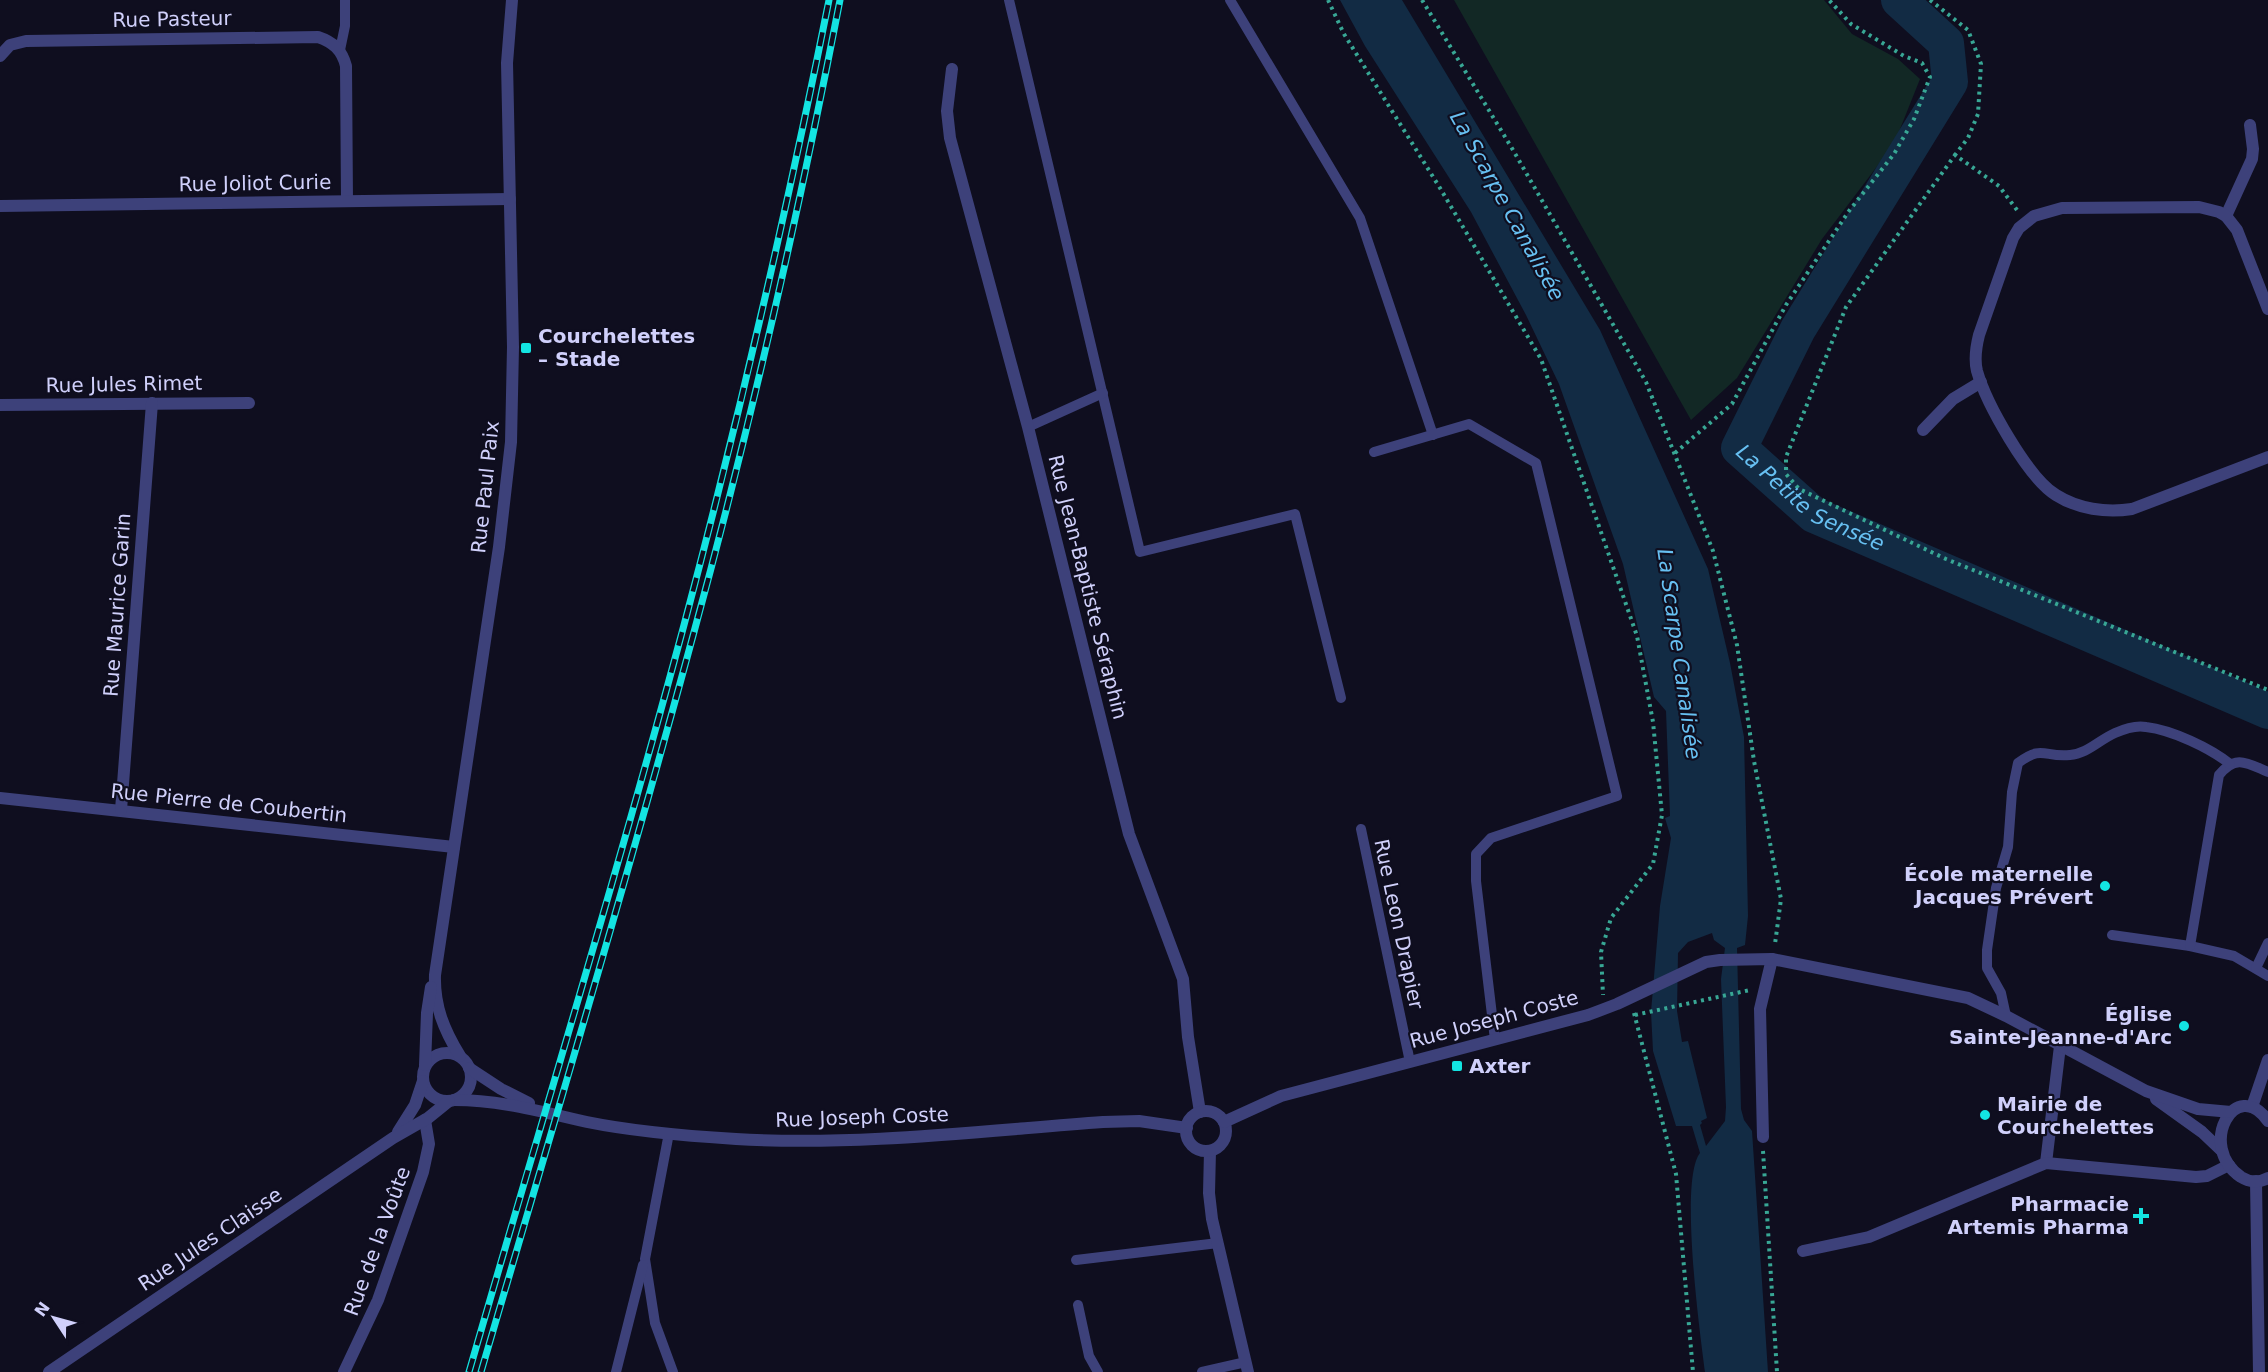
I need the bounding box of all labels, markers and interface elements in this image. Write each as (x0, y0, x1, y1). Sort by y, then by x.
street label: Rue Pasteur (112, 6, 233, 32)
water label: La Scarpe Canalisée (1445, 107, 1569, 305)
street label: Rue Joliot Curie (178, 170, 332, 196)
place label: Courchelettes – Stade (538, 324, 695, 371)
marker: Courchelettes – Stade (519, 341, 533, 355)
street label: Rue Jules Rimet (45, 371, 203, 397)
street label: Rue Paul Paix (466, 419, 504, 554)
water label: La Petite Sensée (1732, 439, 1888, 556)
street label: Rue Jean-Baptiste Séraphin (1043, 452, 1133, 722)
street label: Rue Maurice Garin (99, 512, 135, 698)
water label: La Scarpe Canalisée (1652, 547, 1706, 761)
street label: Rue Pierre de Coubertin (110, 779, 348, 827)
street label: Rue Leon Drapier (1369, 837, 1429, 1012)
place label: École maternelle Jacques Prévert (1904, 862, 2093, 909)
marker: École maternelle Jacques Prévert (2098, 879, 2112, 893)
street label: Rue Joseph Coste (1407, 985, 1581, 1053)
place label: Église Sainte-Jeanne-d'Arc (1949, 1002, 2172, 1049)
marker: Église Sainte-Jeanne-d'Arc (2177, 1019, 2191, 1033)
place label: Axter (1469, 1054, 1531, 1078)
marker: Axter (1450, 1059, 1464, 1073)
place label: Mairie de Courchelettes (1997, 1092, 2154, 1139)
street label: Rue Joseph Coste (775, 1102, 949, 1132)
marker: Mairie de Courchelettes (1978, 1108, 1992, 1122)
street label: Rue de la Voûte (339, 1163, 415, 1319)
street label: Rue Jules Claisse (134, 1182, 286, 1296)
place label: Pharmacie Artemis Pharma (1947, 1192, 2129, 1239)
marker: Pharmacie Artemis Pharma (2134, 1209, 2148, 1223)
north arrow (24, 1288, 84, 1348)
text: N (31, 1298, 54, 1320)

